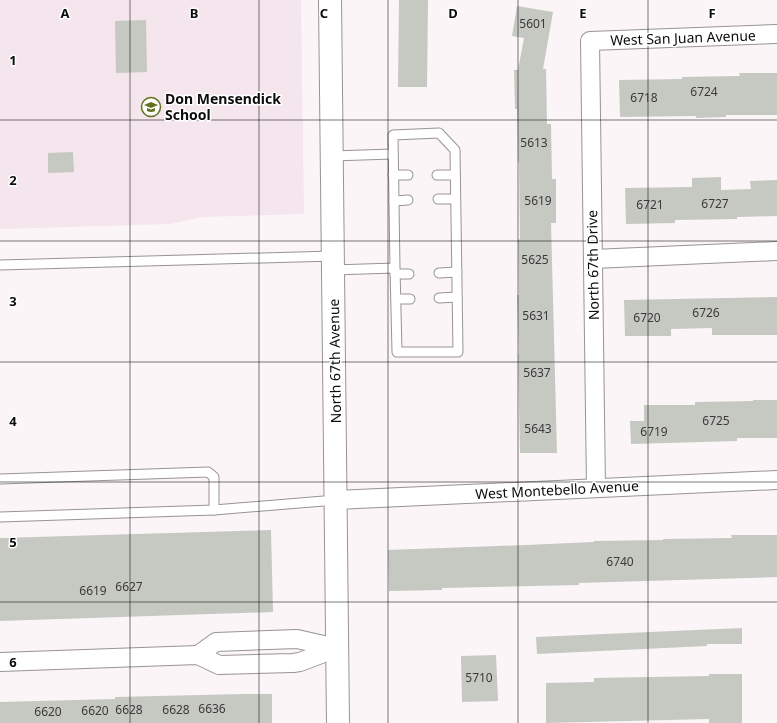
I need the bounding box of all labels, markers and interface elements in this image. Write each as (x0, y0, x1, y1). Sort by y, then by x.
text: A (61, 4, 70, 22)
text: B (190, 4, 198, 22)
text: C (320, 4, 328, 22)
text: D (448, 4, 458, 22)
text: E (579, 4, 587, 22)
text: F (708, 4, 716, 22)
house number: 5601 (519, 15, 547, 32)
street label: West San Juan Avenue (610, 25, 756, 50)
text: 1 (9, 51, 17, 69)
house number: 6724 (690, 83, 718, 100)
place label: Don Mensendick School (165, 89, 281, 124)
house number: 6718 (630, 89, 658, 106)
school or university icon: Don Mensendick School (140, 96, 162, 118)
house number: 5613 (520, 134, 548, 151)
text: 2 (9, 171, 17, 189)
house number: 5619 (524, 192, 552, 209)
house number: 6727 (701, 195, 729, 212)
house number: 6721 (636, 196, 664, 213)
street label: North 67th Drive (582, 210, 603, 320)
house number: 5625 (521, 251, 549, 268)
text: 3 (9, 292, 17, 310)
street label: North 67th Avenue (324, 298, 345, 424)
house number: 6726 (692, 304, 720, 321)
house number: 5631 (522, 307, 550, 324)
house number: 6720 (633, 309, 661, 326)
house number: 5637 (523, 364, 551, 381)
text: 4 (9, 412, 17, 430)
house number: 6725 (702, 412, 730, 429)
house number: 5643 (524, 420, 552, 437)
house number: 6719 (640, 423, 668, 440)
street label: West Montebello Avenue (475, 476, 639, 503)
text: 5 (9, 533, 17, 551)
house number: 6740 (606, 553, 634, 570)
house number: 6627 (115, 578, 143, 595)
house number: 6619 (79, 582, 107, 599)
text: 6 (9, 653, 17, 671)
house number: 5710 (465, 669, 493, 686)
house number: 6636 (198, 700, 226, 717)
house number: 6628 (115, 701, 143, 718)
house number: 6628 (162, 701, 190, 718)
house number: 6620 (81, 702, 109, 719)
house number: 6620 (34, 703, 62, 720)

